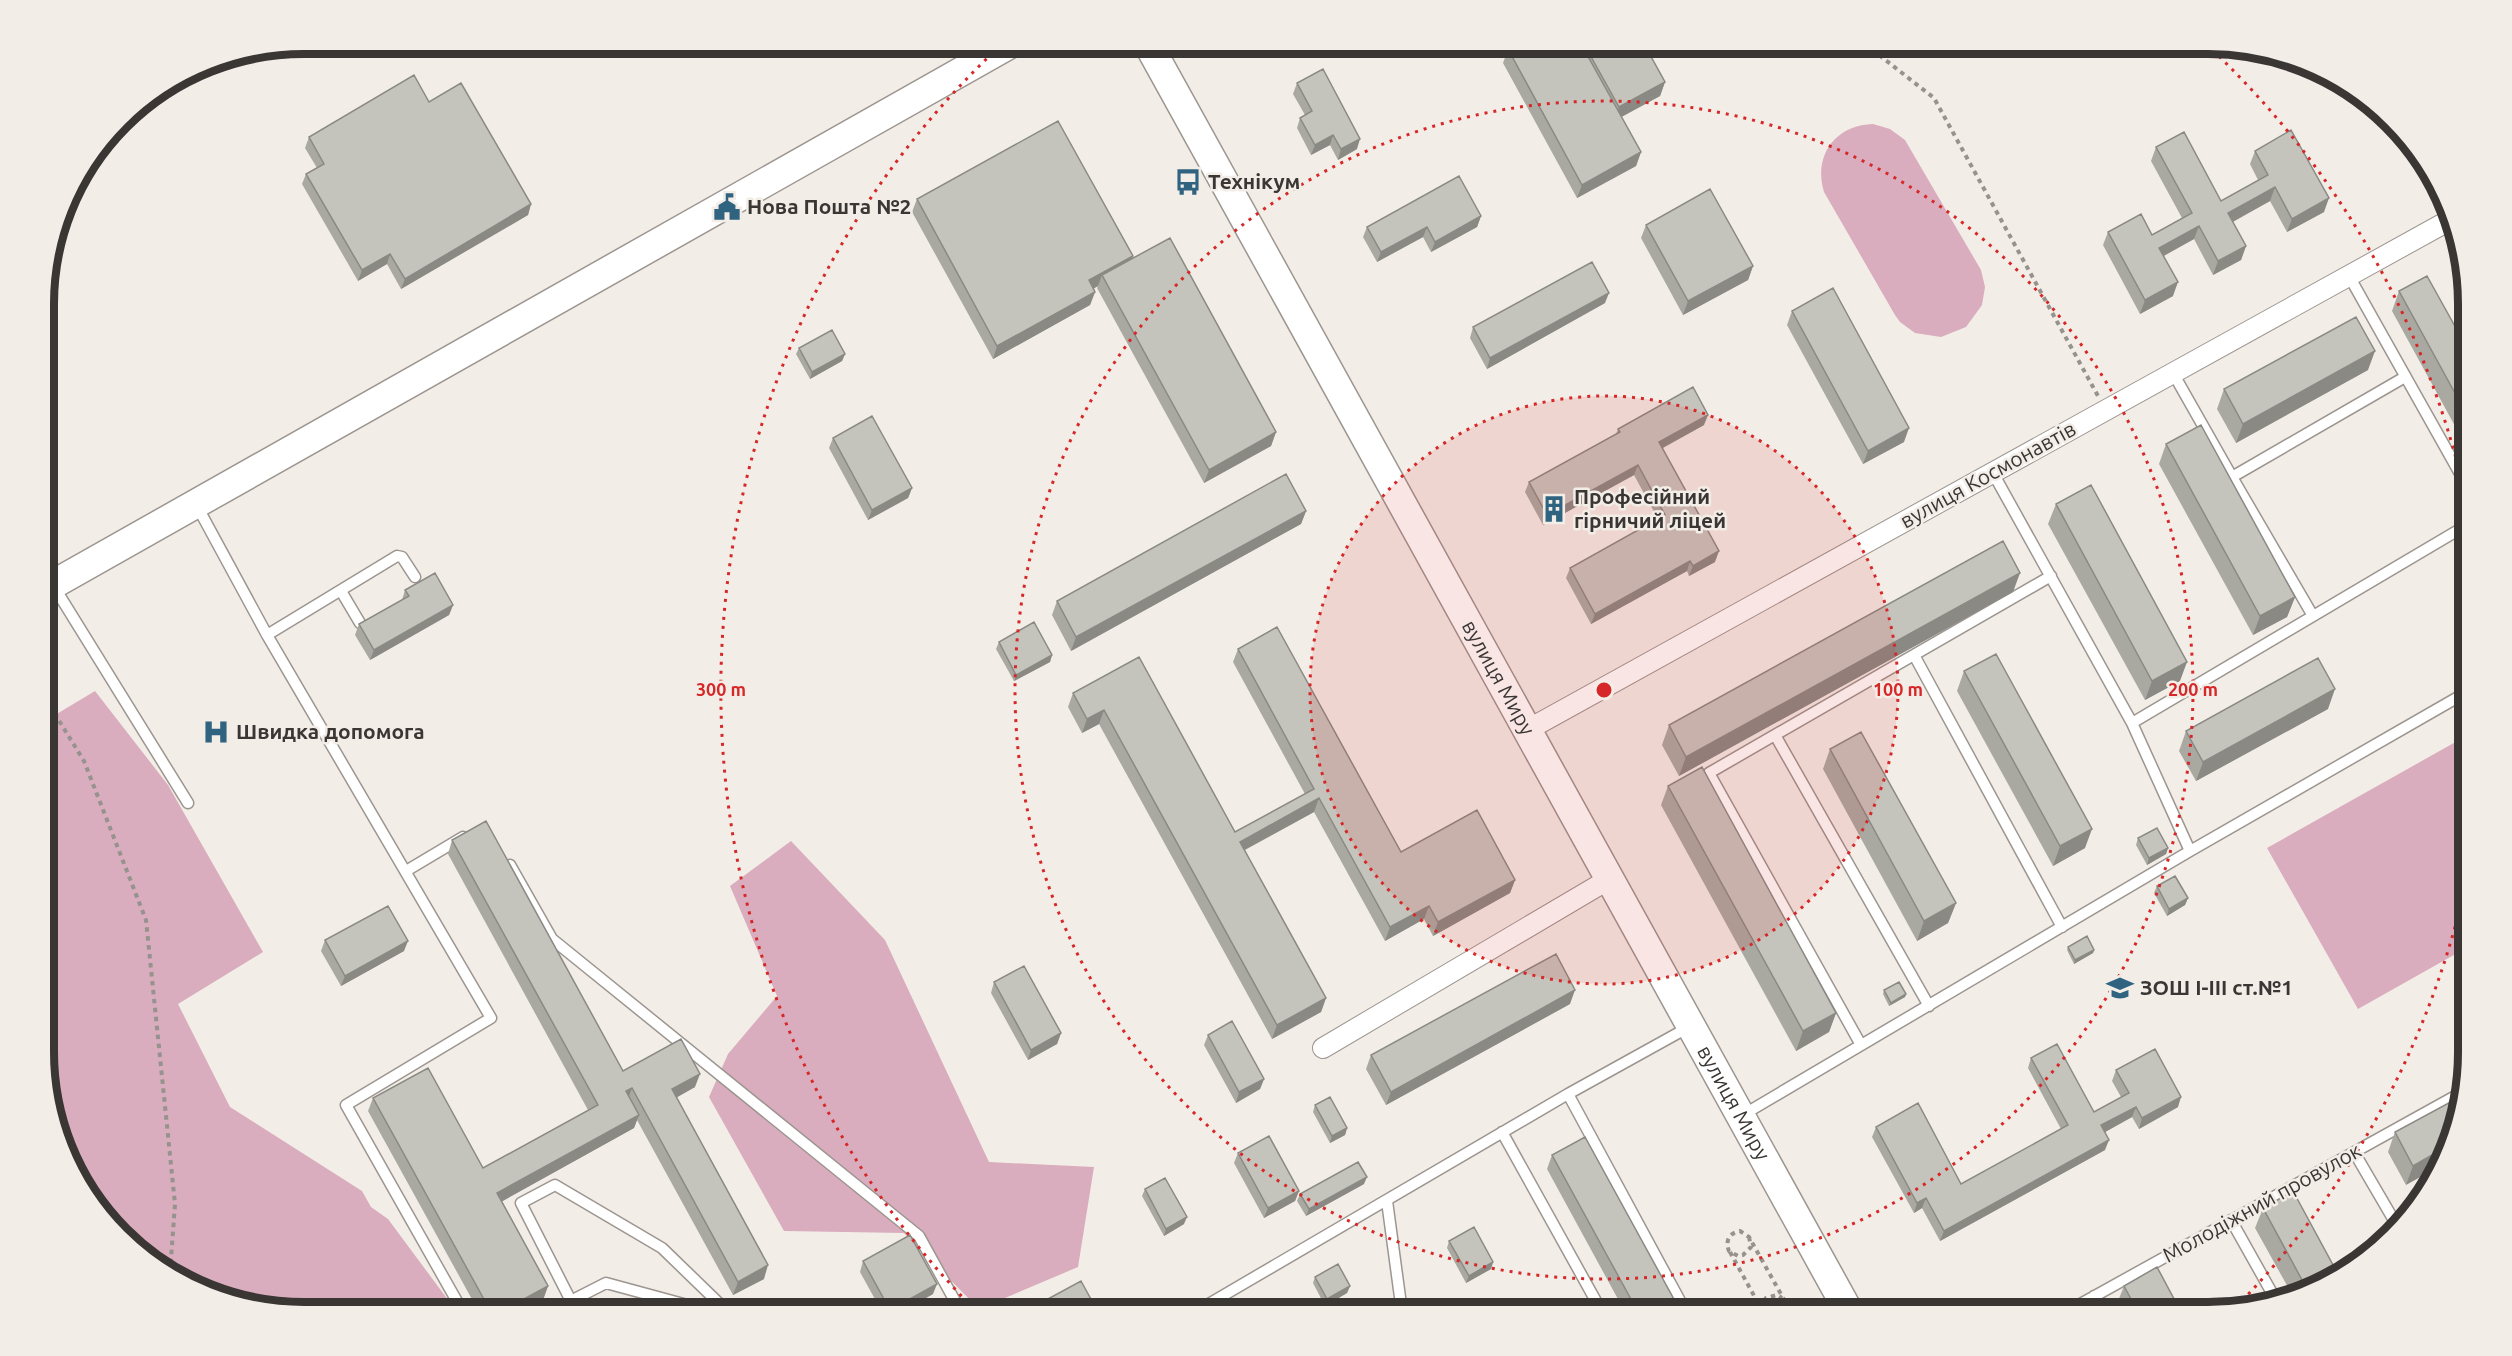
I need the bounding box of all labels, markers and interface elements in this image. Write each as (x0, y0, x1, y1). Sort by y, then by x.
bus stop icon: Технікум (1173, 167, 1203, 197)
place label: Технікум (1208, 169, 1300, 193)
public building icon: Нова Пошта №2 (712, 192, 742, 222)
place label: Нова Пошта №2 (747, 194, 911, 218)
street label: вулиця Космонавтів (1895, 416, 2080, 532)
place label: Професійний гірничий ліцей (1574, 484, 1726, 532)
building icon: Професійний гірничий ліцей (1539, 494, 1569, 524)
street label: вулиця Миру (1458, 616, 1541, 739)
text: 300 m (696, 679, 746, 699)
text: 100 m (1873, 679, 1923, 699)
text: 200 m (2168, 679, 2218, 699)
centre of rings (1594, 680, 1614, 700)
hospital icon: Швидка допомога (201, 717, 231, 747)
place label: Швидка допомога (236, 719, 425, 743)
school or university icon: ЗОШ I-III ст.№1 (2105, 973, 2135, 1003)
place label: ЗОШ I-III ст.№1 (2140, 975, 2293, 999)
street label: вулиця Миру (1693, 1041, 1776, 1164)
street label: Молодіжний провулок (2158, 1137, 2365, 1267)

